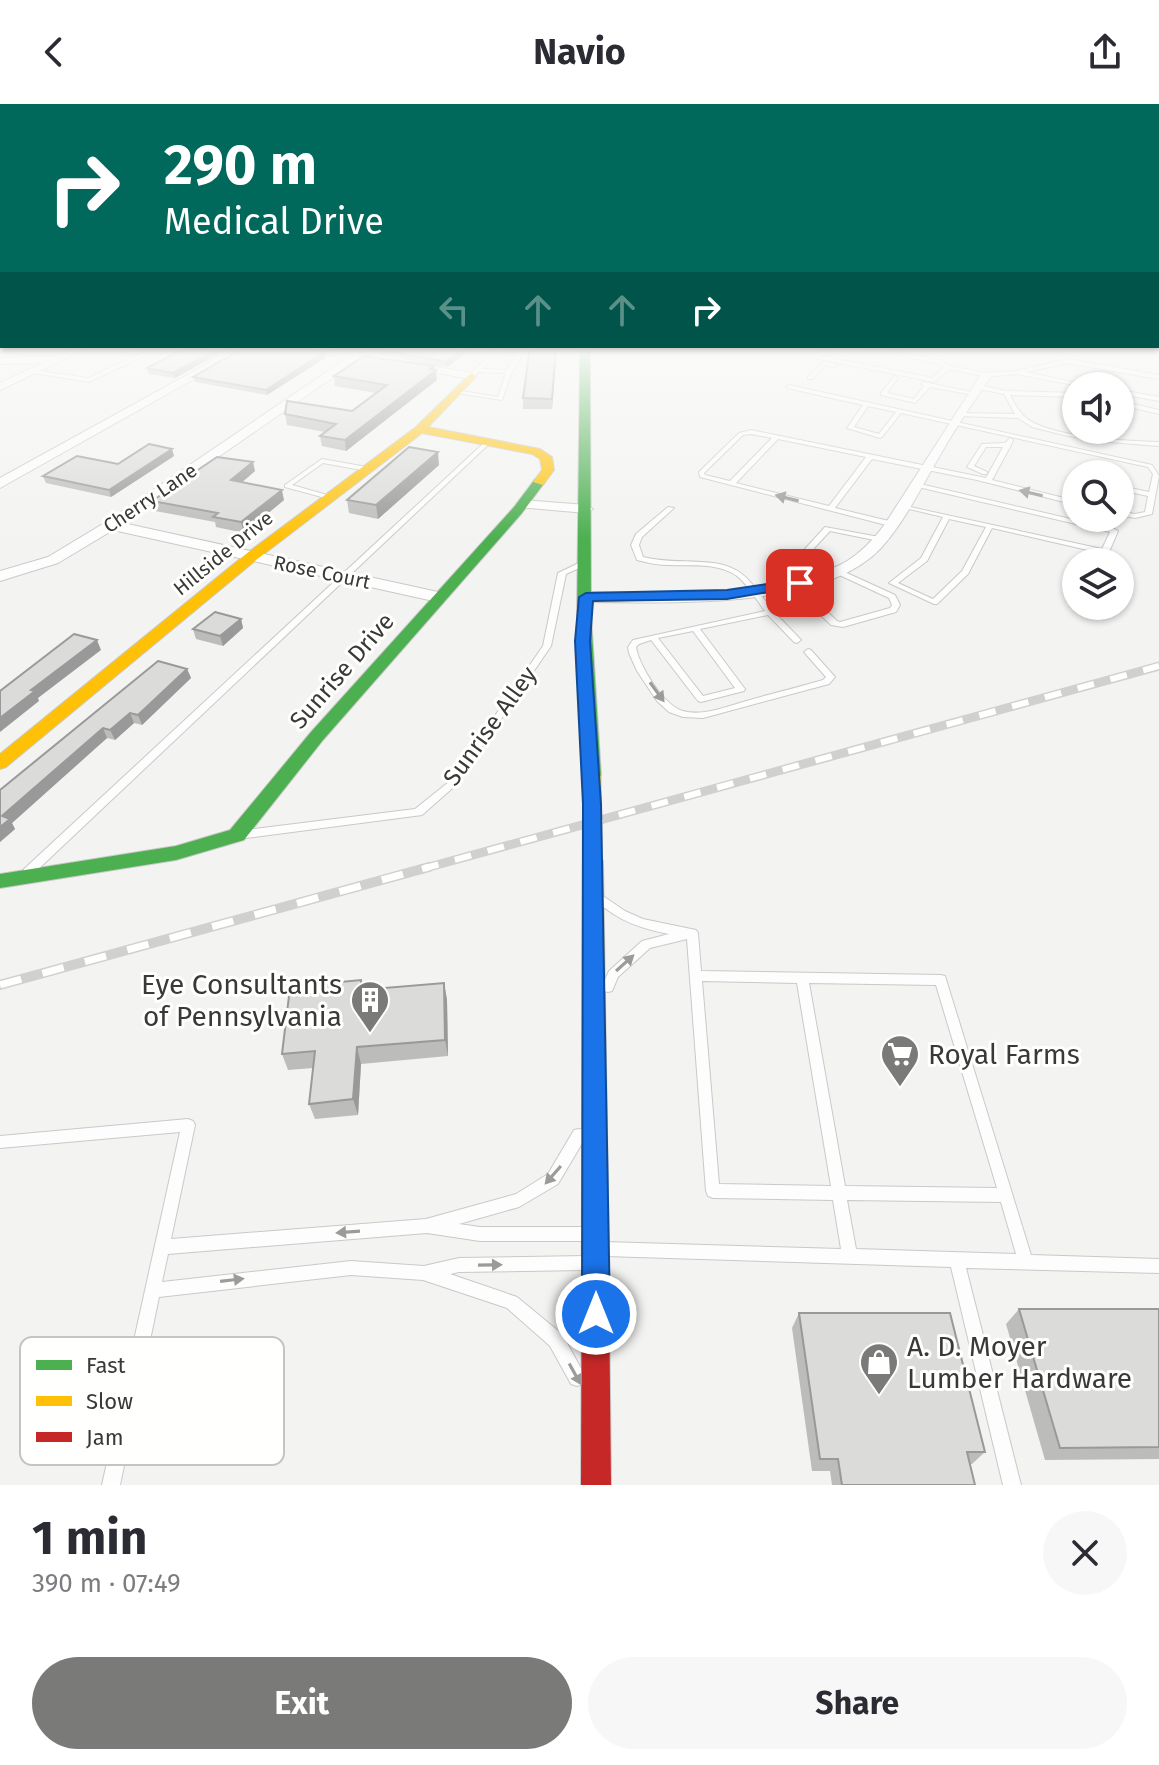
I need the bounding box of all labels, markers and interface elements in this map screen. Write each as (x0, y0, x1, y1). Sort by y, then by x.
icon: back (32, 30, 76, 74)
text: Navio (533, 30, 626, 74)
icon: share (1083, 30, 1127, 74)
text: 290 m (164, 132, 317, 199)
icon: right (32, 136, 136, 240)
text: Medical Drive (164, 200, 384, 244)
icon: left (432, 288, 476, 332)
icon: ahead (516, 288, 560, 332)
icon: ahead (600, 288, 644, 332)
icon: right (684, 288, 728, 332)
map controls (1062, 372, 1134, 620)
button: sound (1062, 372, 1134, 444)
street label: Cherry Lane (99, 458, 201, 538)
button: search (1062, 460, 1134, 532)
one-way arrow (1019, 486, 1044, 499)
one-way arrow (774, 492, 799, 504)
street label: Hillside Drive (168, 506, 278, 600)
button: layers (1062, 548, 1134, 620)
pin (766, 549, 834, 617)
street label: Rose Court (272, 550, 373, 594)
icon: arrive (778, 561, 822, 605)
street label: Sunrise Drive (284, 607, 400, 735)
street label: Sunrise Alley (437, 661, 543, 791)
one-way arrow (649, 682, 664, 703)
one-way arrow (614, 955, 634, 972)
place label: Eye Consultants of Pennsylvania (141, 968, 342, 1033)
building icon: Eye Consultants of Pennsylvania (349, 979, 391, 1034)
supermarket icon: Royal Farms (879, 1033, 921, 1088)
place label: Royal Farms (928, 1038, 1080, 1071)
one-way arrow (545, 1164, 562, 1184)
one-way arrow (335, 1226, 360, 1239)
one-way arrow (478, 1258, 503, 1271)
position arrow (554, 1272, 638, 1356)
one-way arrow (220, 1274, 245, 1287)
place label: A. D. Moyer Lumber Hardware (907, 1330, 1132, 1395)
legend (20, 1337, 284, 1465)
shop icon: A. D. Moyer Lumber Hardware (858, 1341, 900, 1396)
text: Fast (86, 1352, 126, 1379)
one-way arrow (568, 1363, 582, 1385)
text: Slow (86, 1388, 133, 1415)
text: Jam (86, 1424, 124, 1451)
text: 1 min (32, 1509, 147, 1567)
button: close (1043, 1511, 1127, 1595)
text: 390 m · 07:49 (32, 1568, 181, 1599)
button: Exit (32, 1657, 572, 1749)
button: Share (588, 1657, 1127, 1749)

